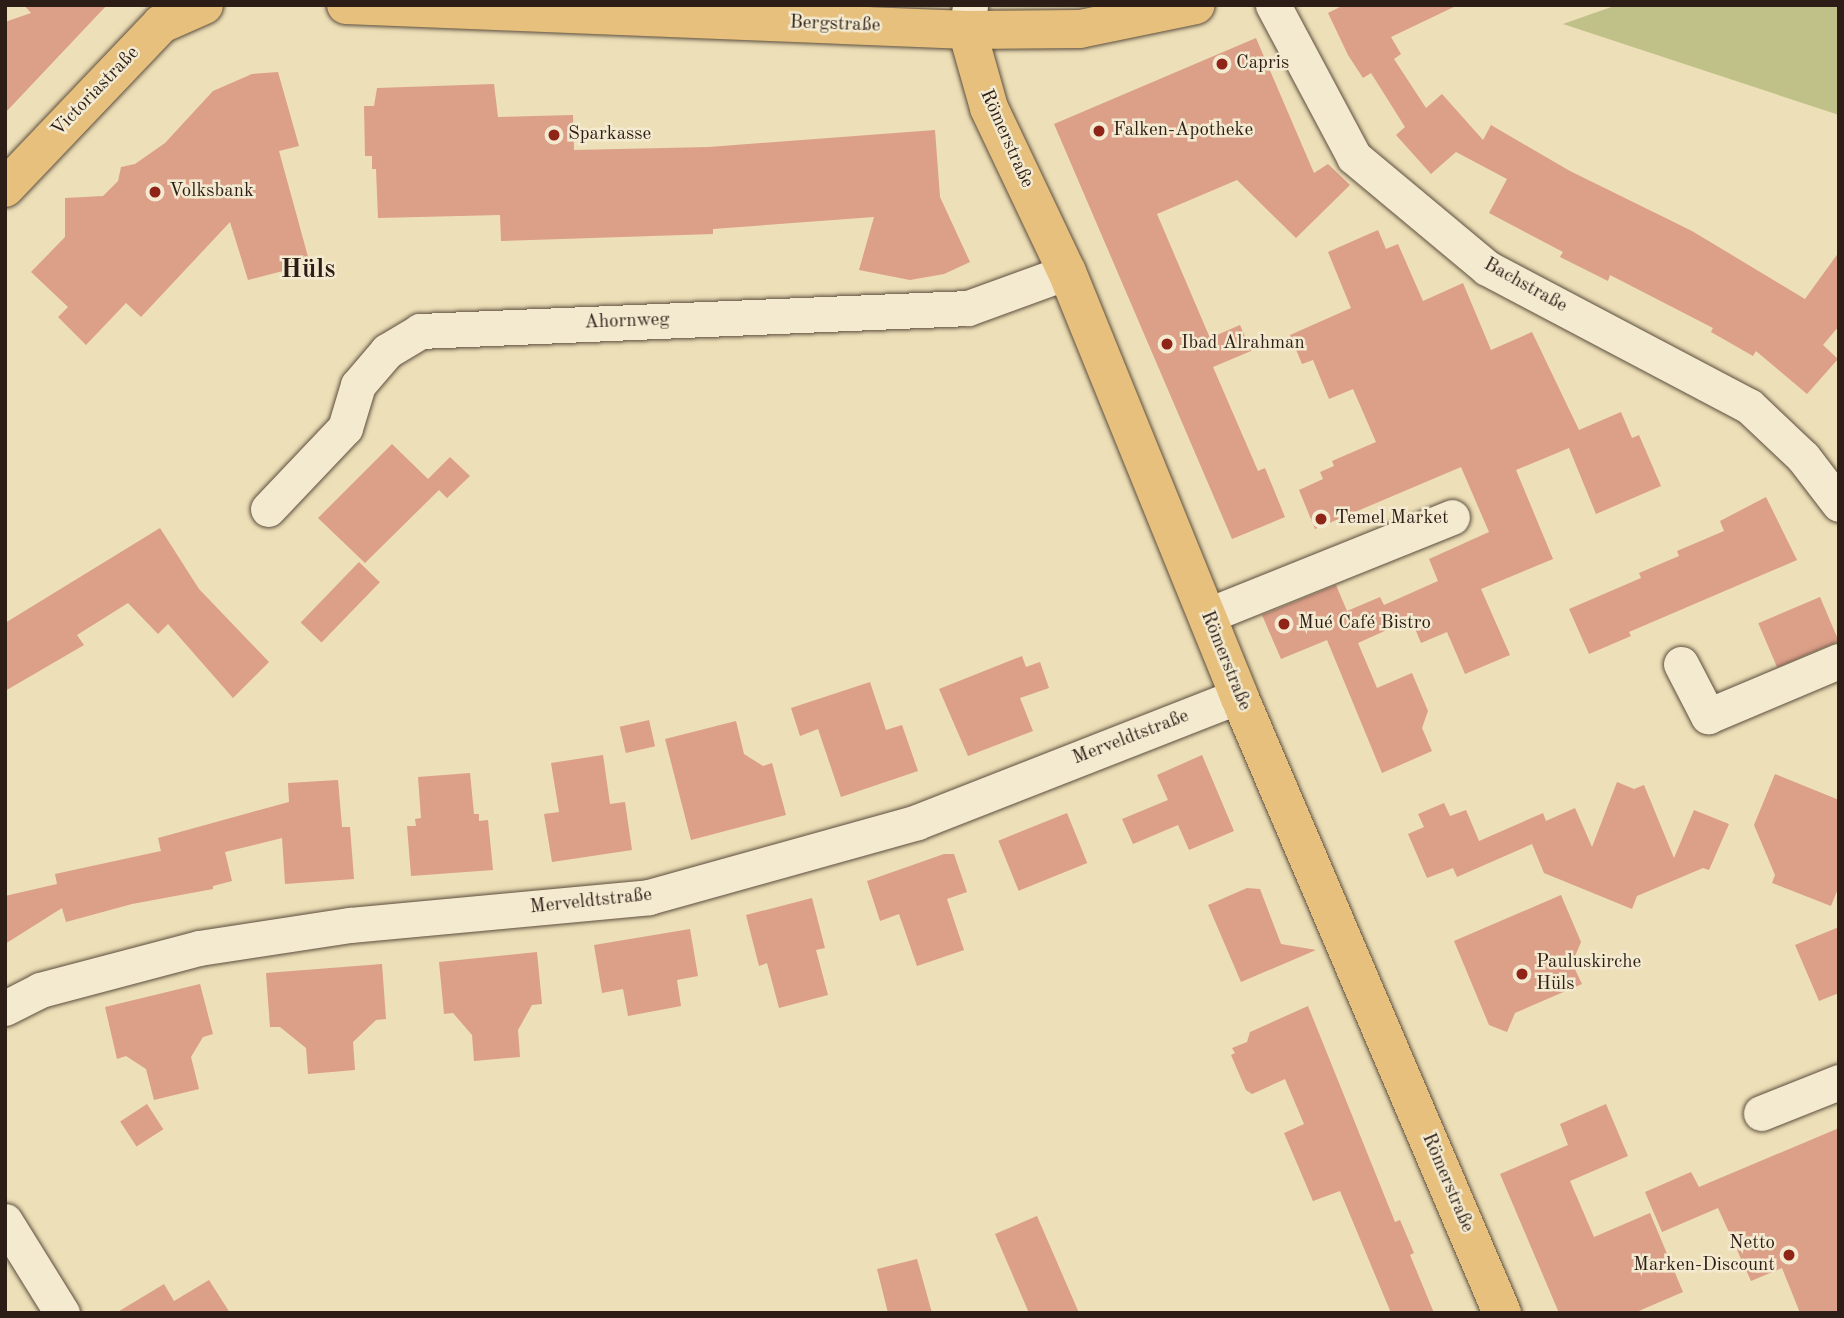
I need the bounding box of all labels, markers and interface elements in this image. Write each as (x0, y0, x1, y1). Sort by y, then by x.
street label: Bergstraße (789, 12, 881, 38)
street label: Victoriastraße (47, 42, 145, 142)
place label: Capris (1236, 53, 1289, 75)
marker: Capris (1214, 56, 1230, 72)
street label: Römerstraße (974, 86, 1038, 192)
place label: Falken-Apotheke (1113, 120, 1253, 142)
marker: Falken-Apotheke (1091, 123, 1107, 139)
place label: Sparkasse (568, 124, 651, 146)
marker: Sparkasse (546, 127, 562, 143)
place label: Volksbank (169, 181, 254, 203)
marker: Volksbank (147, 184, 163, 200)
street label: Bachstraße (1479, 254, 1571, 318)
district label: Hüls (281, 255, 335, 287)
street label: Ahornweg (584, 309, 670, 335)
place label: Ibad Alrahman (1181, 333, 1305, 355)
marker: Ibad Alrahman (1159, 336, 1175, 352)
place label: Temel Market (1335, 508, 1449, 530)
marker: Temel Market (1313, 511, 1329, 527)
street label: Römerstraße (1195, 608, 1255, 714)
place label: Mué Café Bistro (1298, 613, 1431, 635)
marker: Mué Café Bistro (1276, 616, 1292, 632)
street label: Merveldtstraße (1070, 705, 1192, 771)
street label: Merveldtstraße (529, 884, 653, 920)
place label: Pauluskirche Hüls (1536, 952, 1641, 996)
marker: Pauluskirche Hüls (1514, 966, 1530, 982)
street label: Römerstraße (1416, 1130, 1478, 1236)
place label: Netto Marken-Discount (1633, 1233, 1775, 1277)
marker: Netto Marken-Discount (1781, 1247, 1797, 1263)

